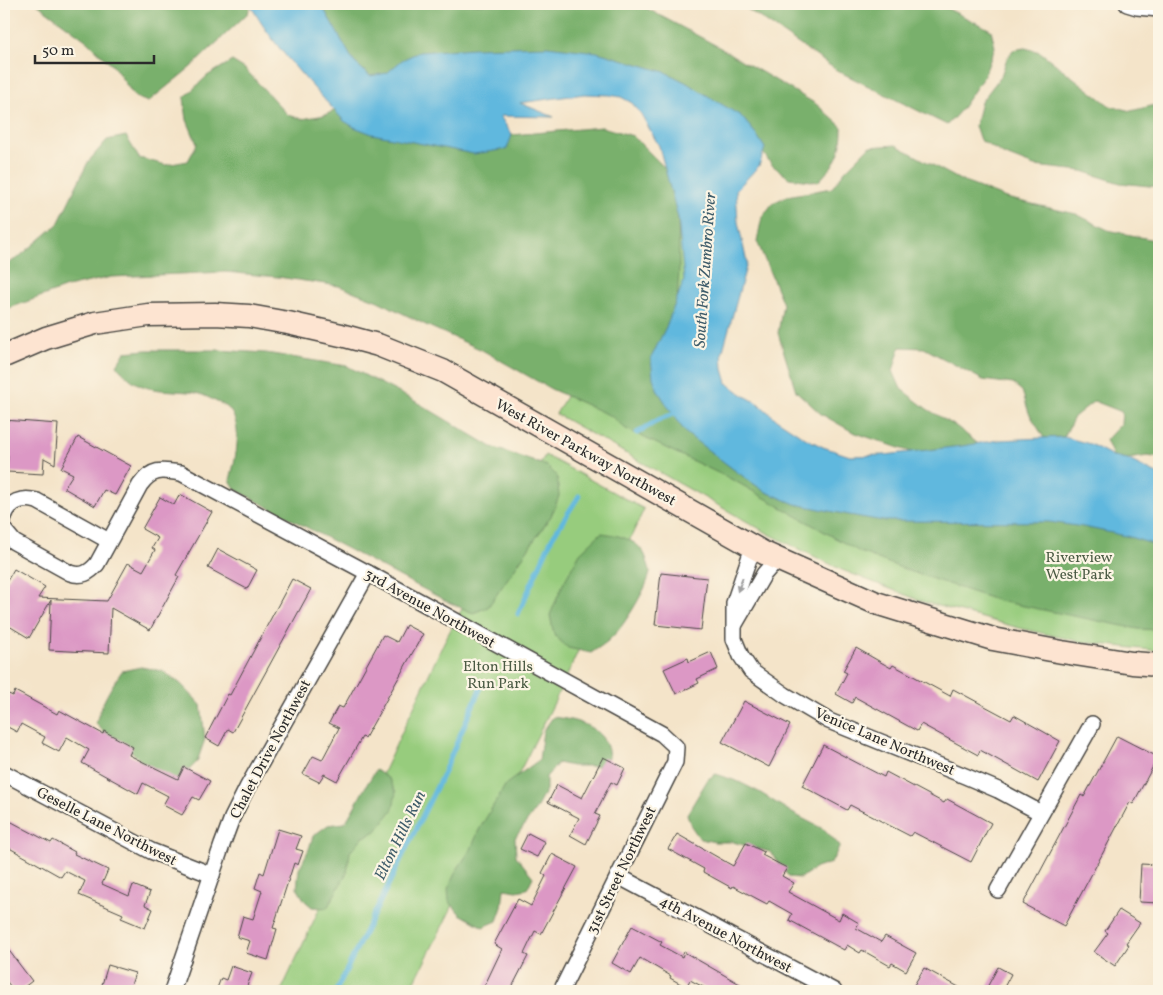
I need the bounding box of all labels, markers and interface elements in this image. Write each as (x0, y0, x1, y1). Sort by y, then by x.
scale bar (35, 32, 154, 64)
text: 50 m (42, 41, 74, 62)
water label: South Fork Zumbro River (690, 191, 722, 348)
street label: West River Parkway Northwest (491, 395, 679, 512)
park label: Riverview West Park (1046, 548, 1113, 586)
street label: 3rd Avenue Northwest (360, 565, 499, 654)
one-way arrow (736, 578, 743, 593)
park label: Elton Hills Run Park (463, 657, 533, 695)
street label: Chalet Drive Northwest (226, 676, 317, 823)
street label: Venice Lane Northwest (811, 703, 958, 781)
street label: Geselle Lane Northwest (33, 783, 180, 872)
water label: Elton Hills Run (370, 788, 432, 884)
street label: 31st Street Northwest (582, 803, 662, 938)
street label: 4th Avenue Northwest (655, 891, 795, 979)

